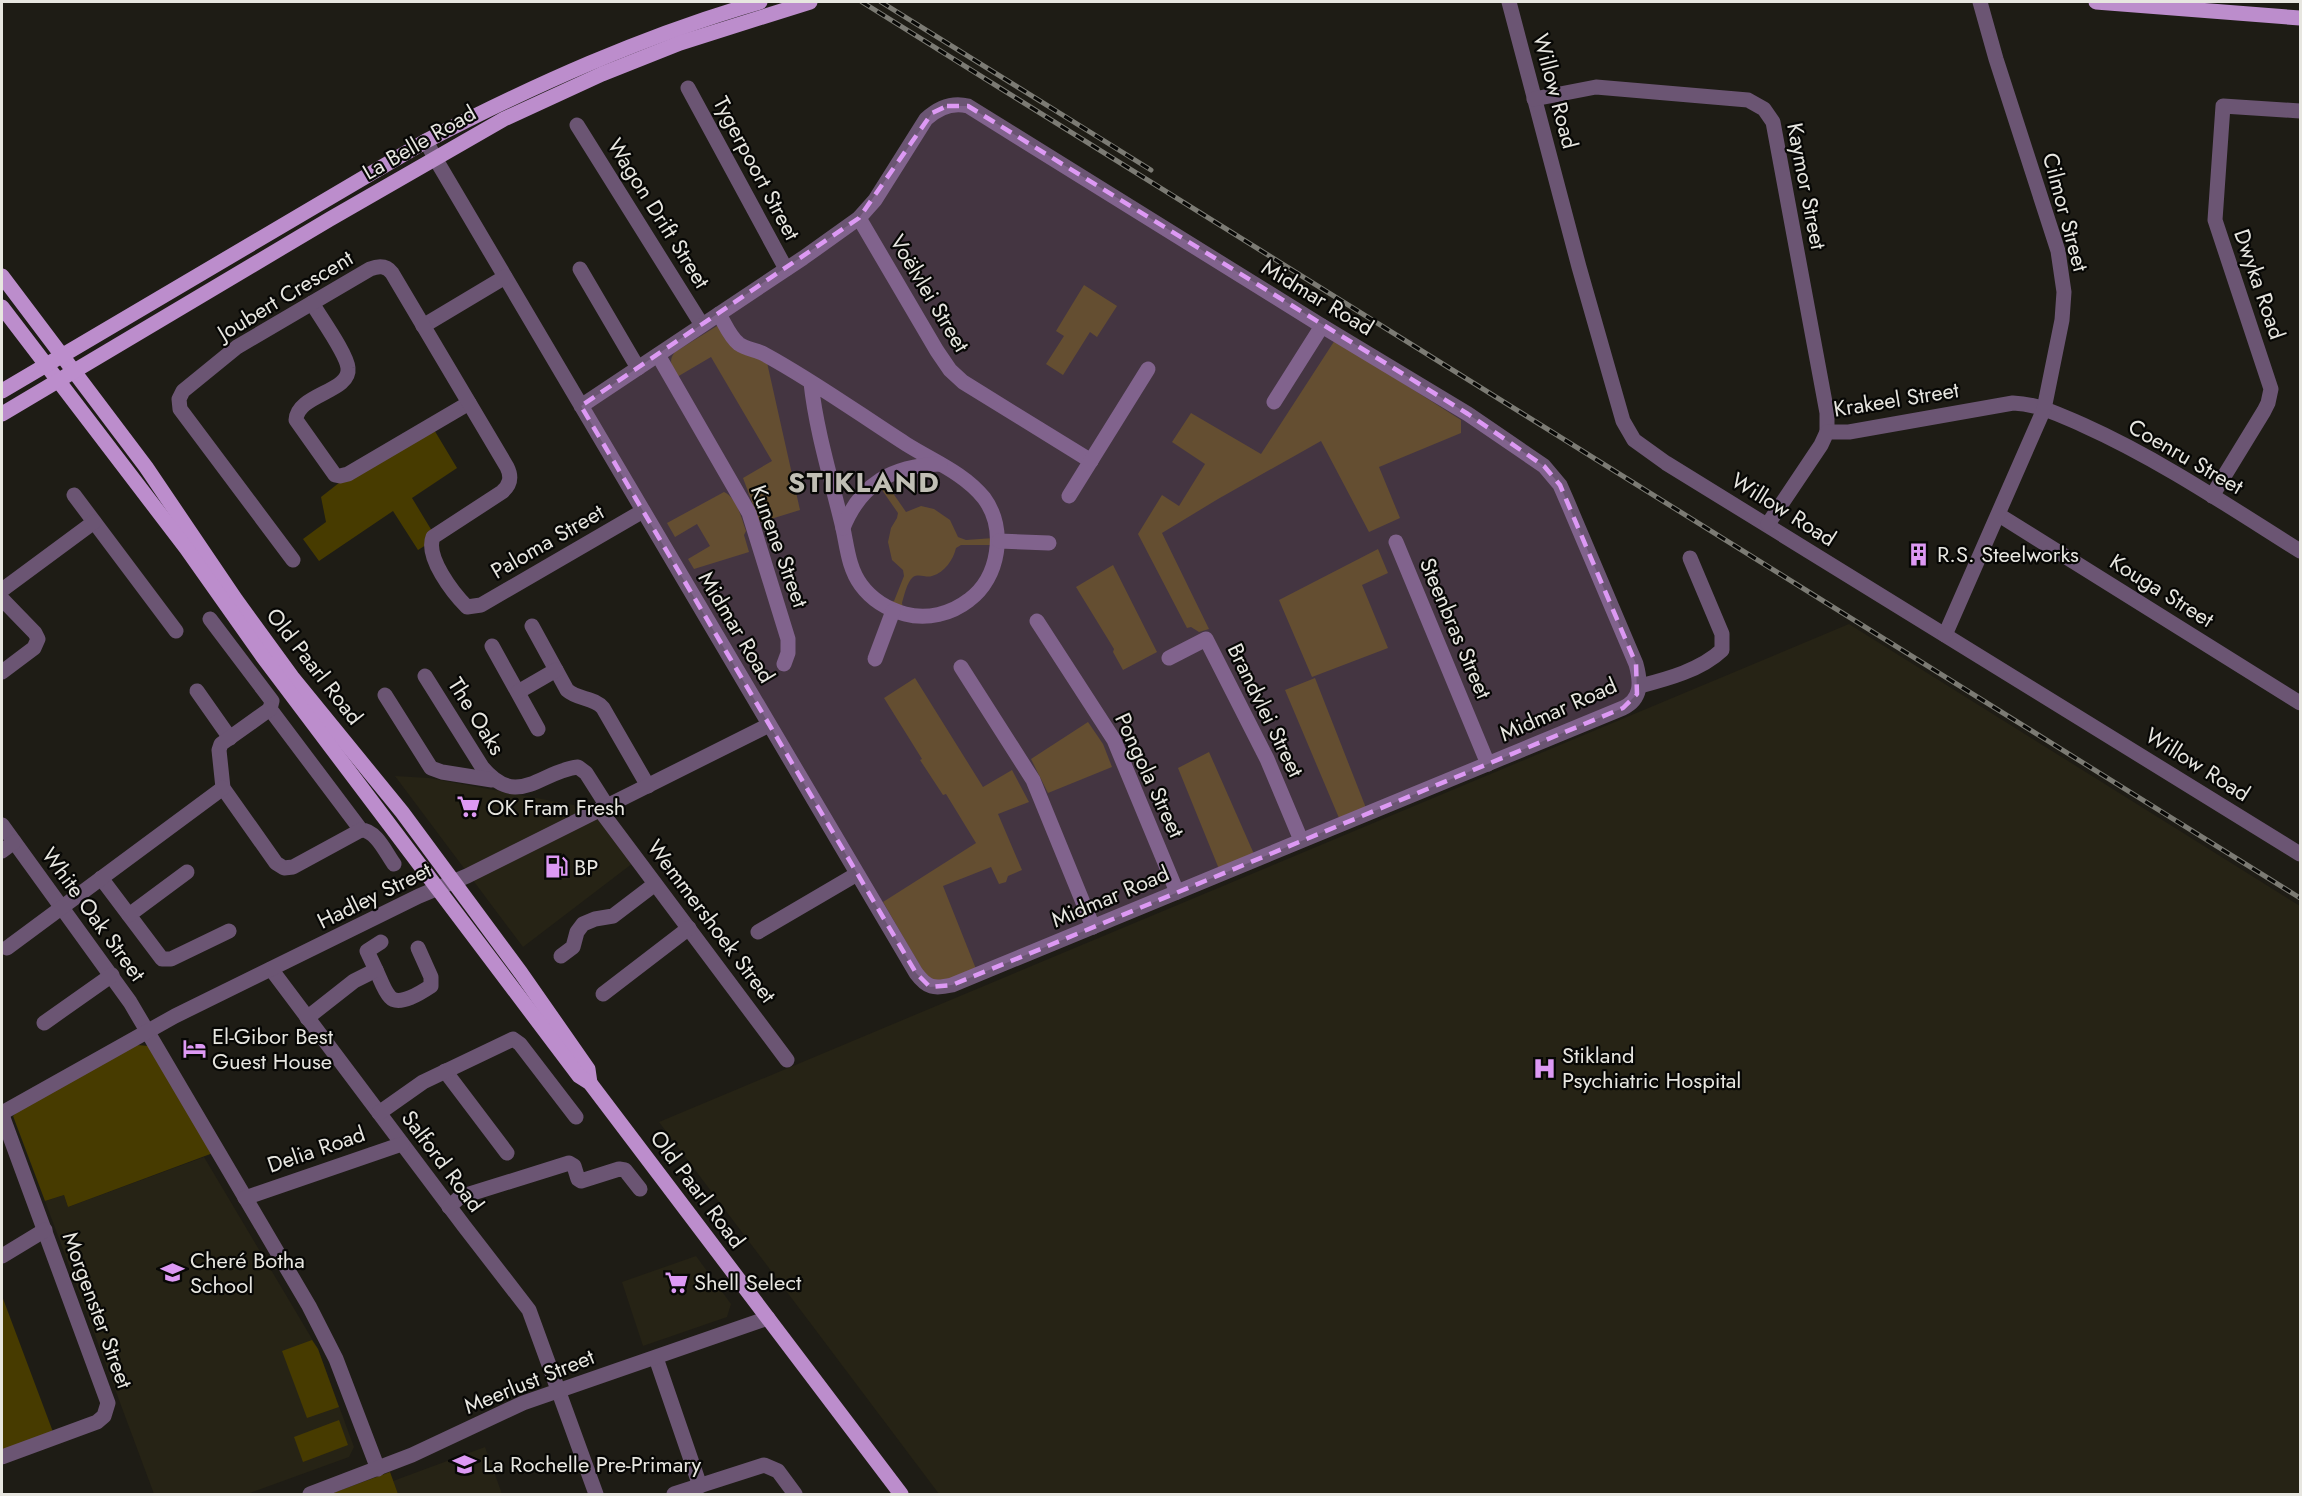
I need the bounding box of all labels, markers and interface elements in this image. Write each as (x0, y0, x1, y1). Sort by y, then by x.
street label: Willow Road (1525, 30, 1587, 152)
street label: Tygerpoort Street (706, 90, 809, 246)
street label: La Belle Road (356, 97, 482, 187)
street label: Kaymor Street (1779, 120, 1835, 253)
street label: Wagon Drift Street (600, 132, 718, 295)
street label: Cilmor Street (2035, 149, 2097, 276)
street label: Dwyka Road (2226, 224, 2294, 344)
street label: Voëlvlei Street (882, 228, 978, 358)
street label: Joubert Crescent (208, 241, 360, 350)
street label: Midmar Road (1256, 251, 1380, 343)
street label: Krakeel Street (1831, 373, 1962, 425)
street label: Coenru Street (2123, 410, 2250, 502)
district label: STIKLAND (788, 462, 940, 503)
street label: Willow Road (1725, 464, 1843, 554)
street label: Kunene Street (743, 480, 817, 612)
street label: Paloma Street (484, 495, 610, 586)
place label: R.S. Steelworks (1937, 538, 2079, 570)
building icon: R.S. Steelworks (1906, 541, 1932, 567)
street label: Kouga Street (2104, 545, 2221, 635)
street label: Steenbras Street (1412, 553, 1500, 704)
street label: Midmar Road (691, 565, 783, 689)
street label: Old Paarl Road (259, 601, 371, 731)
street label: Brandvlei Street (1220, 638, 1313, 783)
street label: Midmar Road (1494, 669, 1622, 749)
street label: The Oaks (441, 671, 513, 761)
street label: Pongola Street (1107, 707, 1193, 843)
street label: Willow Road (2139, 719, 2257, 809)
place label: OK Fram Fresh (487, 791, 625, 823)
supermarket icon: OK Fram Fresh (456, 794, 482, 820)
street label: Wemmershoek Street (640, 833, 785, 1010)
street label: White Oak Street (34, 840, 154, 988)
place label: BP (574, 851, 598, 883)
street label: Hadley Street (311, 853, 437, 936)
fuel station icon: BP (543, 854, 569, 880)
street label: Midmar Road (1046, 857, 1174, 935)
place label: El-Gibor Best Guest House (212, 1020, 334, 1077)
hotel icon: El-Gibor Best Guest House (181, 1036, 207, 1062)
place label: Stikland Psychiatric Hospital (1562, 1039, 1741, 1096)
hospital icon: Stikland Psychiatric Hospital (1531, 1055, 1557, 1081)
street label: Salford Road (394, 1103, 492, 1219)
street label: Delia Road (263, 1117, 369, 1181)
street label: Old Paarl Road (643, 1123, 753, 1255)
street label: Morgenster Street (55, 1227, 141, 1393)
place label: Cheré Botha School (190, 1244, 305, 1301)
school or university icon: Cheré Botha School (159, 1260, 185, 1286)
place label: Shell Select (694, 1266, 802, 1298)
supermarket icon: Shell Select (663, 1269, 689, 1295)
street label: Meerlust Street (459, 1340, 600, 1422)
place label: La Rochelle Pre-Primary (483, 1448, 701, 1480)
school or university icon: La Rochelle Pre-Primary (452, 1451, 478, 1477)

